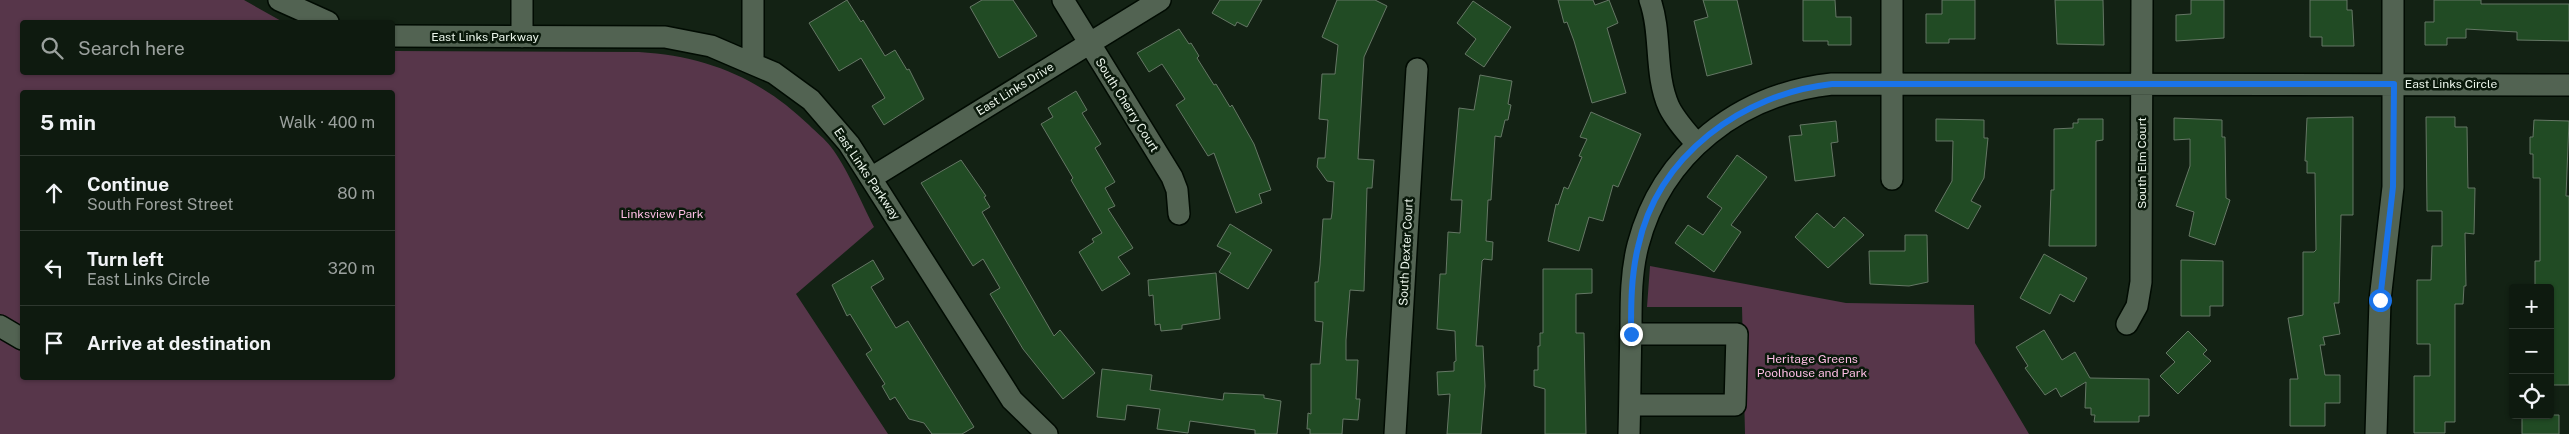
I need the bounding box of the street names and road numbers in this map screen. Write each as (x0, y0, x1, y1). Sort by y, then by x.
street label: East Links Parkway (431, 30, 539, 44)
street label: South Cherry Court (1092, 55, 1162, 155)
street label: East Links Drive (974, 59, 1056, 118)
street label: East Links Circle (2405, 77, 2497, 91)
street label: South Elm Court (2135, 117, 2149, 209)
street label: East Links Parkway (831, 125, 903, 223)
street label: South Dexter Court (1396, 198, 1416, 306)

